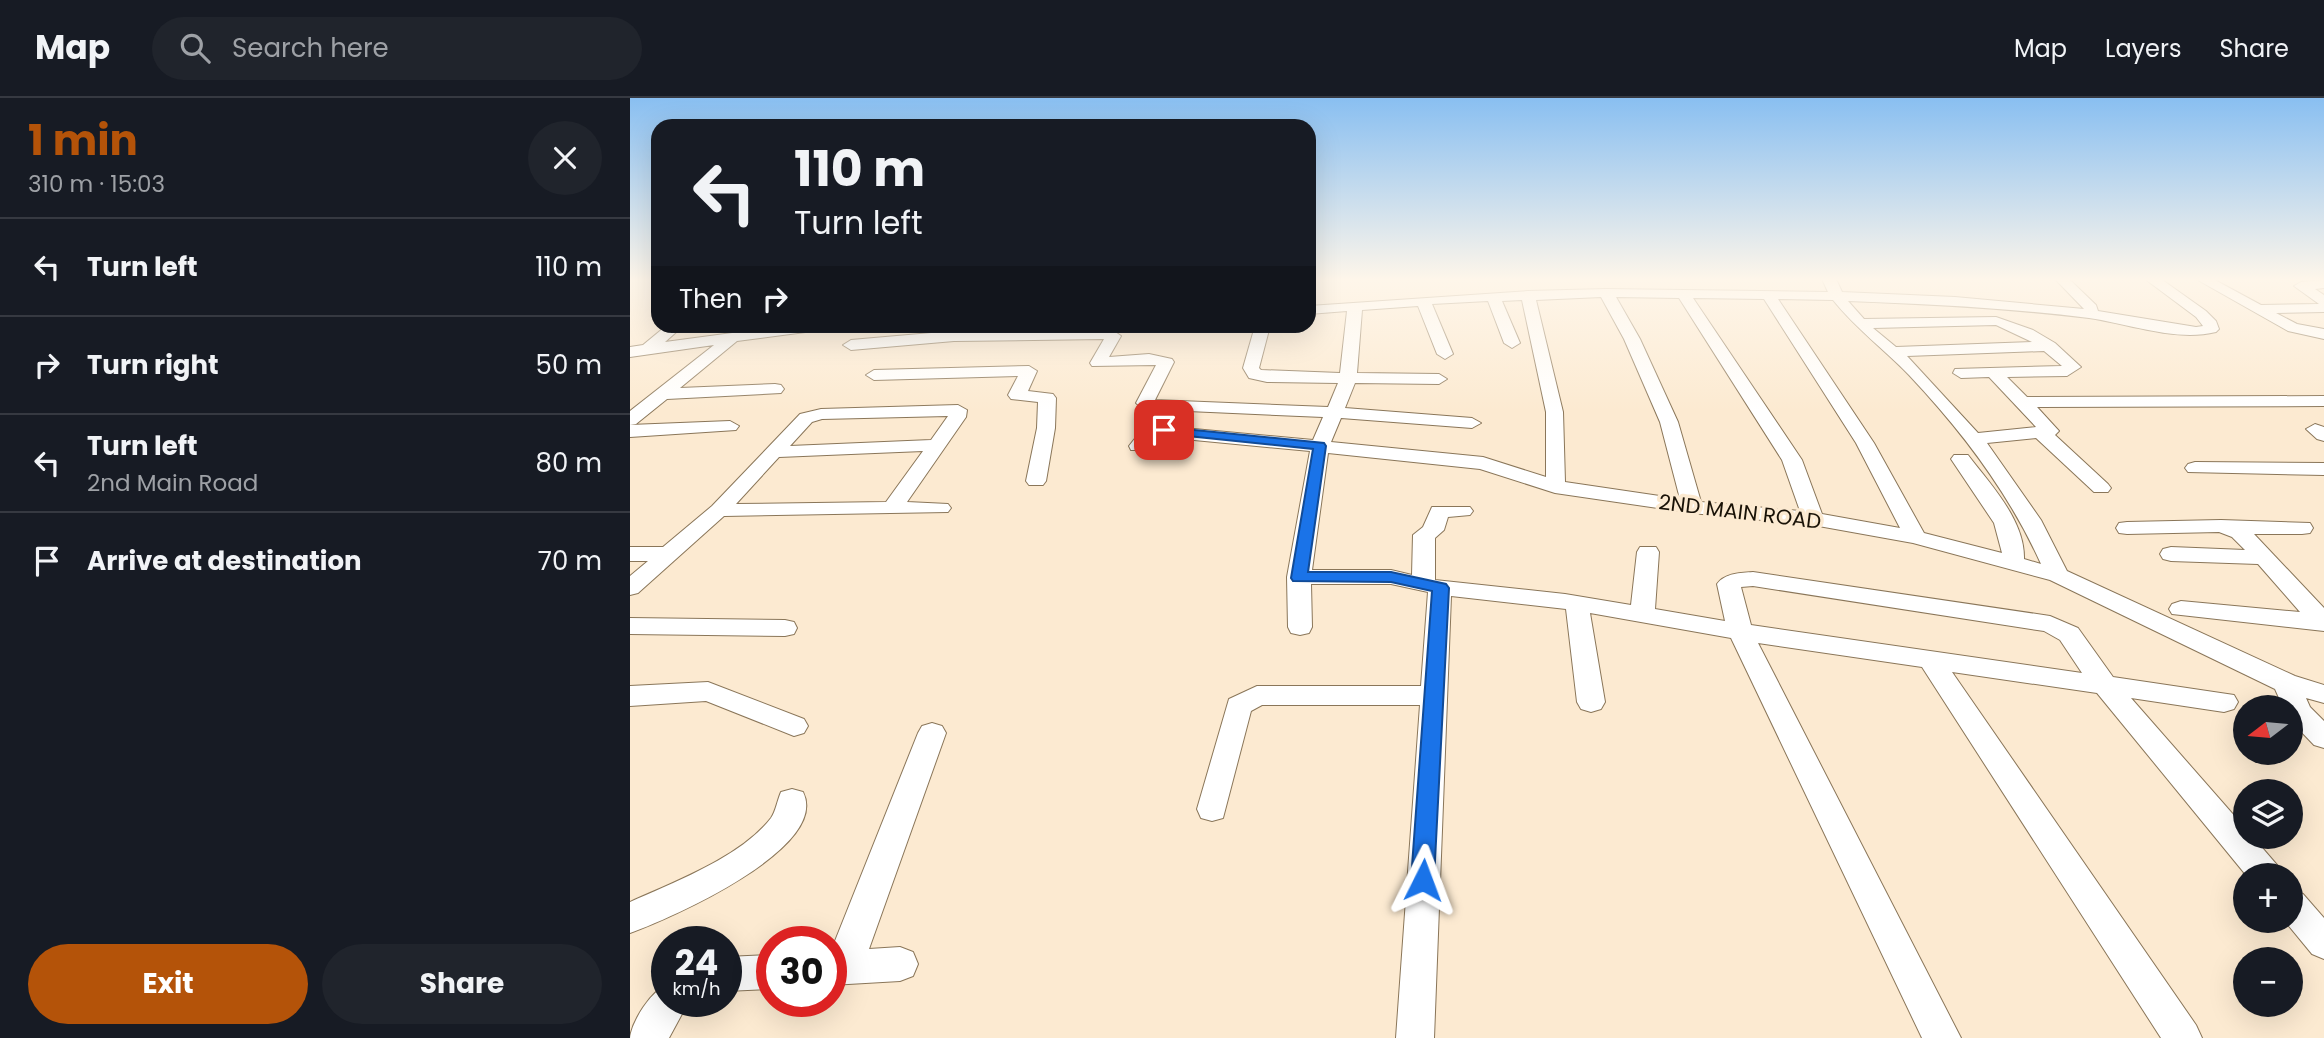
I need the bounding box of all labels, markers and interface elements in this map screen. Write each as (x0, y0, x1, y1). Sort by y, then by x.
search box (152, 17, 642, 80)
text: Map (35, 24, 110, 71)
icon: search (176, 29, 214, 67)
text: Search here (232, 30, 389, 66)
text: Map (2014, 32, 2067, 65)
text: Layers (2105, 32, 2181, 65)
text: Share (2219, 32, 2289, 65)
text: 1 min (28, 111, 138, 170)
button: close (528, 121, 602, 195)
text: 110 m (794, 135, 925, 203)
icon: left (679, 147, 770, 238)
text: 310 m · 15:03 (28, 168, 165, 200)
text: Turn left (794, 200, 923, 245)
icon: left (28, 248, 66, 286)
text: Turn left (87, 249, 198, 285)
text: 110 m (535, 249, 602, 285)
icon: right (756, 280, 794, 318)
text: Then (679, 281, 742, 317)
icon: right (28, 346, 66, 384)
text: Turn right (87, 347, 219, 383)
text: 50 m (536, 347, 602, 383)
pin (1134, 400, 1194, 460)
icon: arrive (1145, 411, 1183, 449)
text: Turn left (87, 428, 198, 464)
icon: left (28, 444, 66, 482)
text: 80 m (536, 445, 602, 481)
text: 2nd Main Road (87, 467, 258, 499)
street label: 2ND MAIN ROAD (1657, 487, 1823, 536)
icon: arrive (28, 542, 66, 580)
text: Arrive at destination (87, 543, 362, 579)
text: 70 m (538, 543, 602, 579)
north arrow (2233, 695, 2303, 765)
map controls (2233, 695, 2303, 1017)
button: layers (2233, 779, 2303, 849)
position arrow (1386, 843, 1460, 917)
button: + (2233, 863, 2303, 933)
speed limit sign: 30 (756, 926, 847, 1017)
text: 24 (675, 938, 718, 987)
button: Exit (28, 944, 308, 1024)
button: Share (322, 944, 602, 1024)
button: − (2233, 947, 2303, 1017)
text: km/h (673, 976, 720, 1001)

